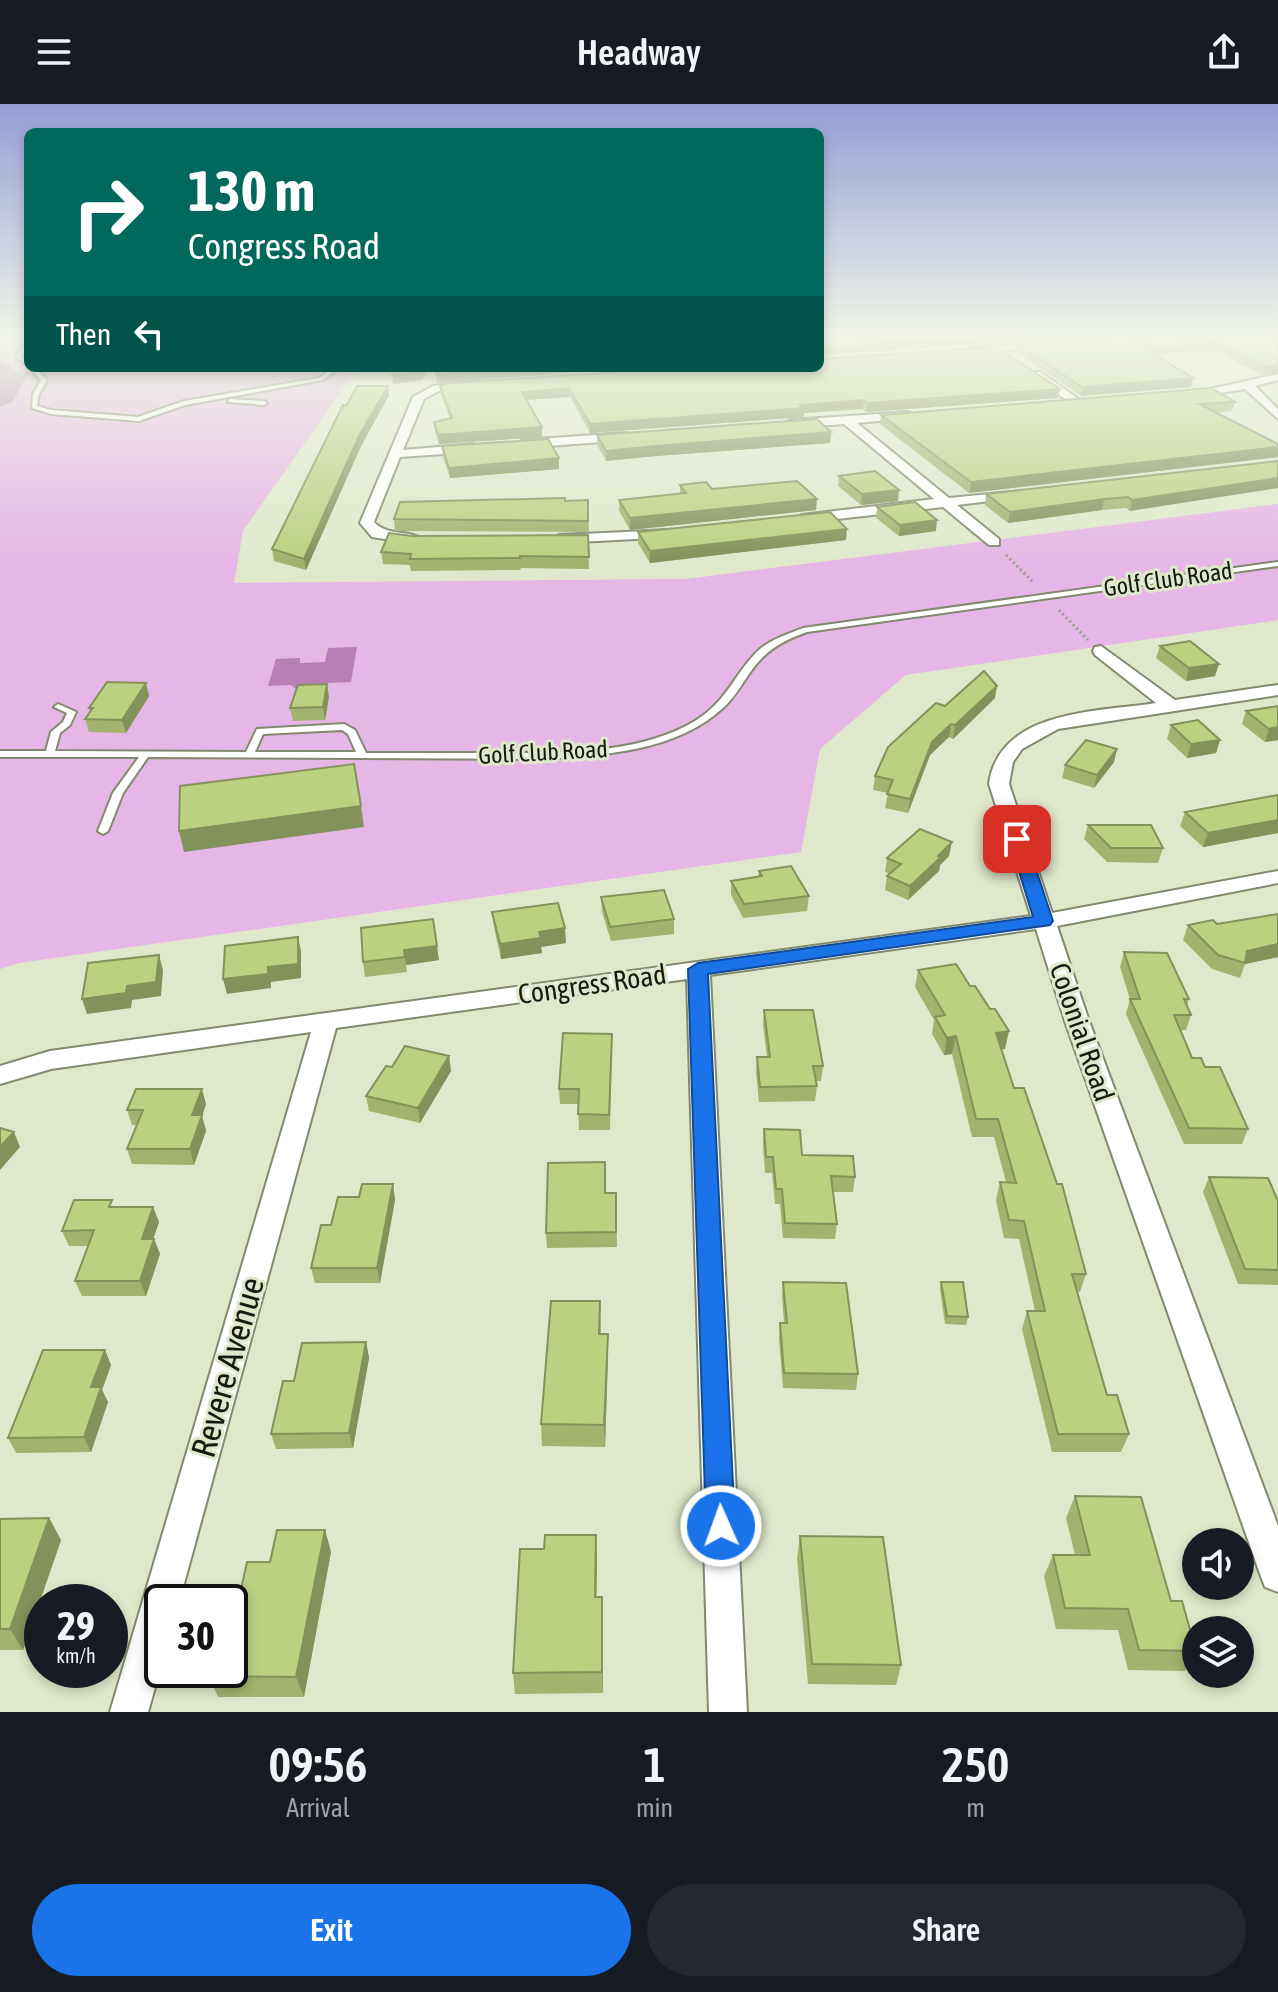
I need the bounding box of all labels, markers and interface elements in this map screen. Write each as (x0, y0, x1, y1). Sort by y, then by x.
icon: menu (32, 30, 76, 74)
icon: share (1202, 30, 1246, 74)
text: Headway (577, 31, 701, 73)
text: 130 m (188, 159, 315, 223)
icon: right (56, 160, 160, 264)
text: Congress Road (188, 225, 380, 267)
icon: left (127, 312, 171, 356)
text: Then (56, 317, 111, 351)
street label: Golf Club Road (1102, 557, 1234, 601)
street label: Golf Club Road (478, 735, 608, 769)
pin (983, 805, 1051, 873)
icon: arrive (995, 817, 1039, 861)
street label: Congress Road (516, 958, 668, 1010)
street label: Colonial Road (1043, 959, 1121, 1105)
street label: Revere Avenue (183, 1272, 271, 1462)
position arrow (679, 1484, 763, 1568)
map controls (1182, 1528, 1254, 1688)
button: sound (1182, 1528, 1254, 1600)
speed limit sign: 30 (144, 1584, 248, 1688)
text: 29 (57, 1603, 95, 1648)
button: layers (1182, 1616, 1254, 1688)
text: km/h (56, 1644, 96, 1667)
text: 09:56 (269, 1737, 367, 1792)
text: 1 (643, 1737, 666, 1792)
text: 250 (942, 1737, 1009, 1792)
text: Arrival (286, 1793, 350, 1823)
text: min (636, 1793, 673, 1823)
text: m (966, 1793, 985, 1823)
button: Exit (32, 1884, 631, 1976)
button: Share (647, 1884, 1246, 1976)

